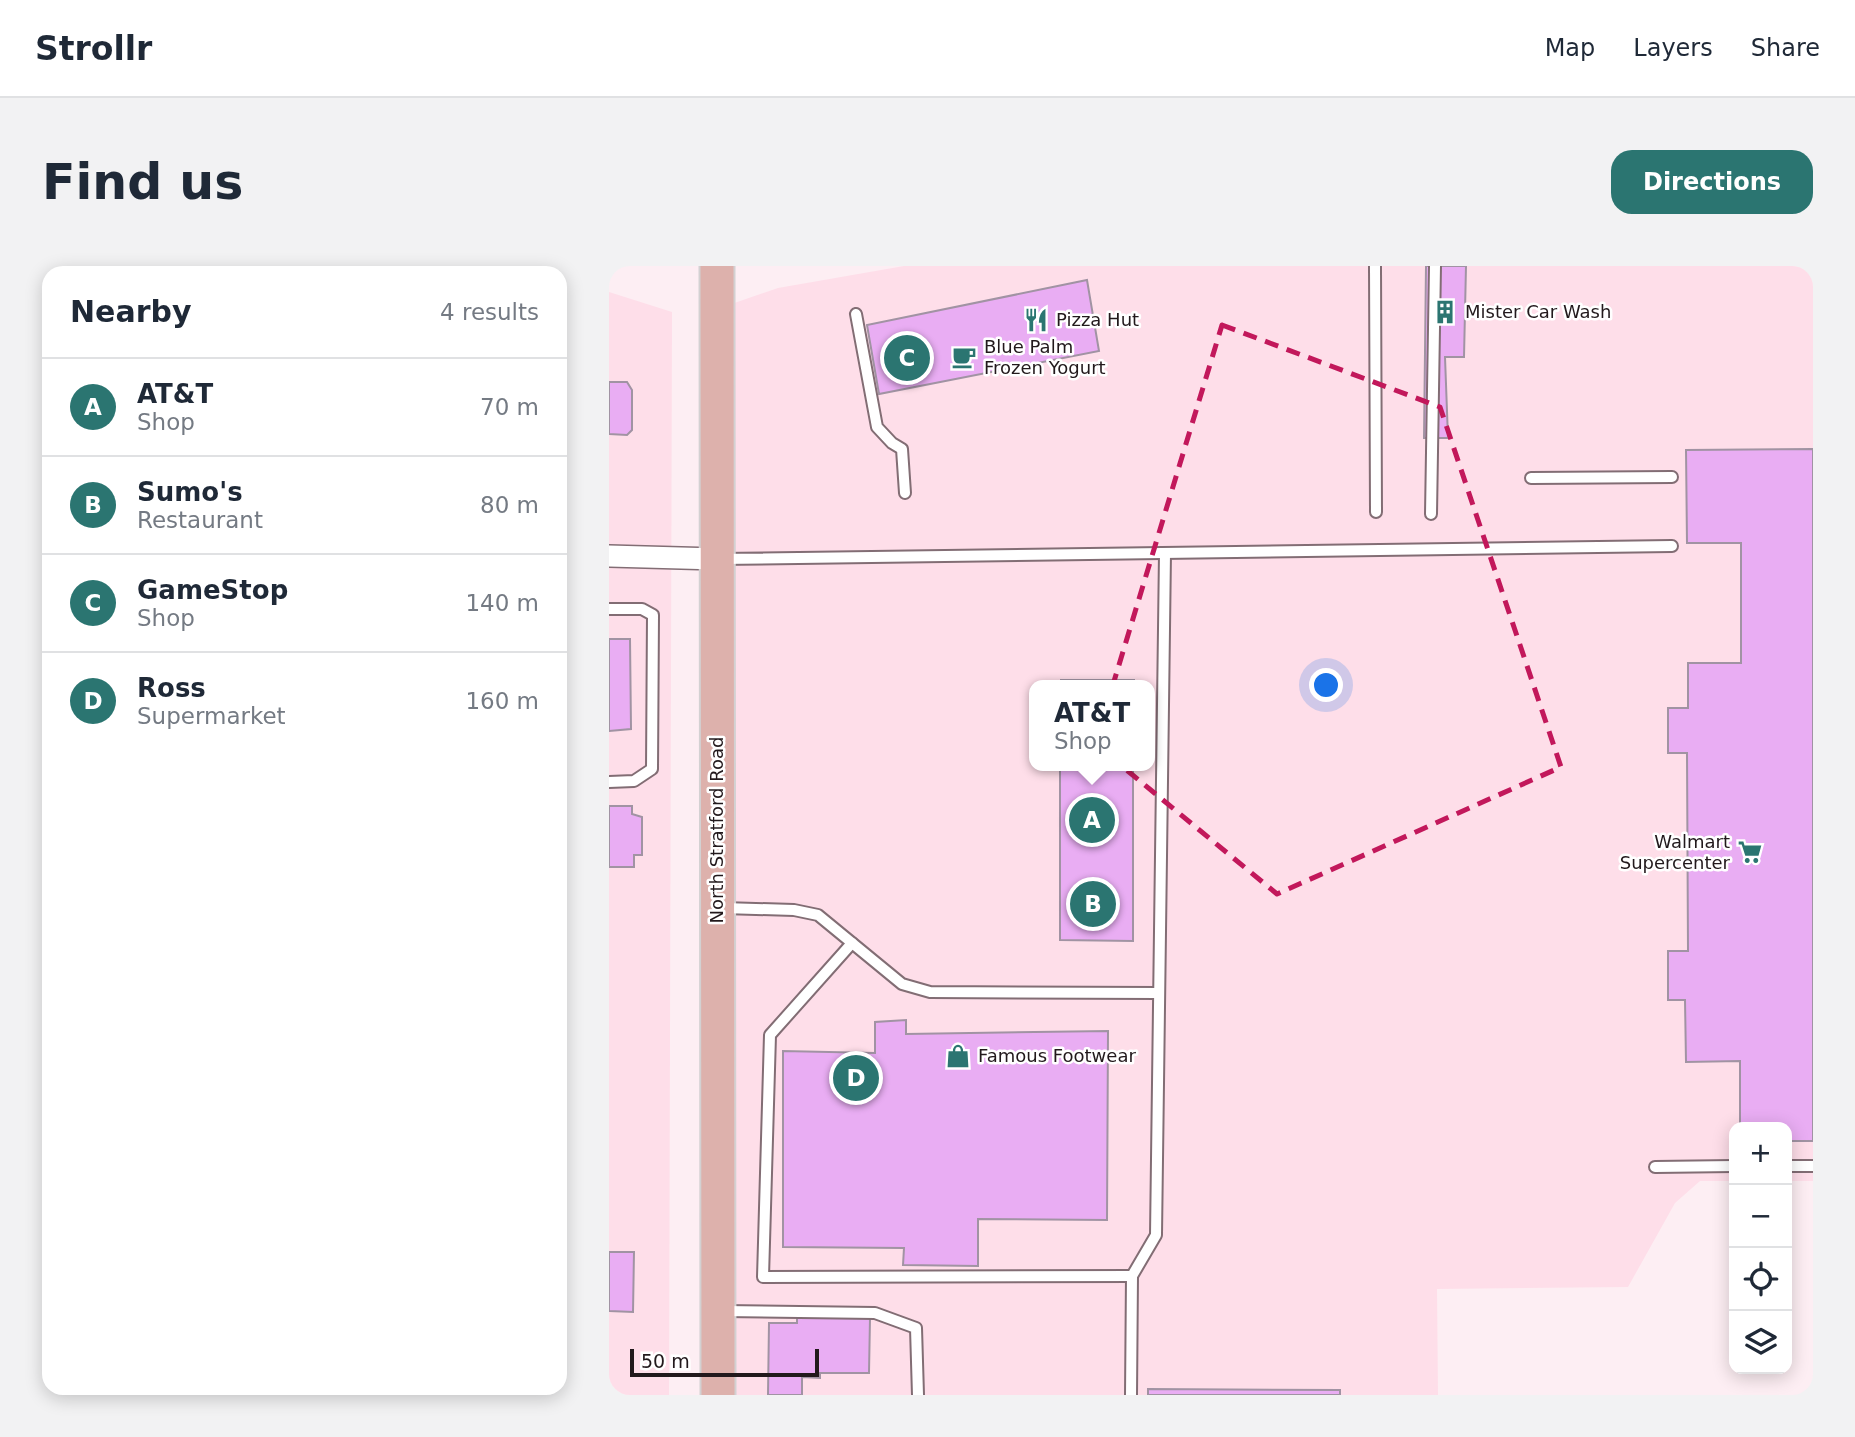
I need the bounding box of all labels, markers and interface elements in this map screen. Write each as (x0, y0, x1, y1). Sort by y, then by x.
text: Strollr (35, 29, 152, 68)
text: Map (1545, 34, 1595, 62)
text: Layers (1633, 34, 1713, 62)
text: Share (1751, 34, 1820, 62)
button: Directions (1611, 150, 1813, 214)
text: Find us (42, 154, 243, 211)
text: Nearby (70, 294, 192, 329)
building icon: Mister Car Wash (1431, 298, 1459, 326)
text: 4 results (440, 299, 539, 325)
place label: Mister Car Wash (1465, 301, 1611, 322)
restaurant icon: Pizza Hut (1022, 306, 1050, 334)
place label: Pizza Hut (1056, 309, 1139, 330)
pin: C (884, 332, 930, 384)
place label: Blue Palm Frozen Yogurt (984, 336, 1106, 378)
cafe icon: Blue Palm Frozen Yogurt (950, 343, 978, 371)
text: AT&T (137, 379, 213, 409)
text: A (84, 394, 102, 420)
text: 70 m (480, 394, 539, 420)
text: Shop (137, 409, 195, 435)
text: Sumo's (137, 477, 243, 507)
text: B (84, 492, 102, 518)
text: 80 m (480, 492, 539, 518)
text: Restaurant (137, 507, 263, 533)
text: GameStop (137, 575, 288, 605)
text: C (85, 590, 101, 616)
text: 140 m (465, 590, 539, 616)
text: Shop (137, 605, 195, 631)
your location (1309, 668, 1343, 702)
text: Ross (137, 673, 206, 703)
popup (1029, 680, 1155, 771)
text: D (83, 688, 103, 714)
text: 160 m (465, 688, 539, 714)
text: AT&T (1054, 698, 1130, 728)
text: Supermarket (137, 703, 286, 729)
text: Shop (1054, 728, 1112, 754)
street label: North Stratford Road (706, 737, 727, 923)
pin: A (1069, 794, 1115, 846)
place label: Walmart Supercenter (1620, 831, 1731, 873)
supermarket icon: Walmart Supercenter (1736, 838, 1764, 866)
pin: B (1070, 878, 1116, 930)
shop icon: Famous Footwear (944, 1042, 972, 1070)
place label: Famous Footwear (978, 1045, 1136, 1066)
pin: D (833, 1052, 879, 1104)
map controls (1729, 1122, 1792, 1374)
button: + (1729, 1122, 1792, 1185)
button: − (1729, 1185, 1792, 1248)
button: locate (1729, 1248, 1792, 1311)
button: layers (1729, 1311, 1792, 1374)
scale bar (630, 1346, 819, 1378)
text: 50 m (641, 1350, 690, 1372)

